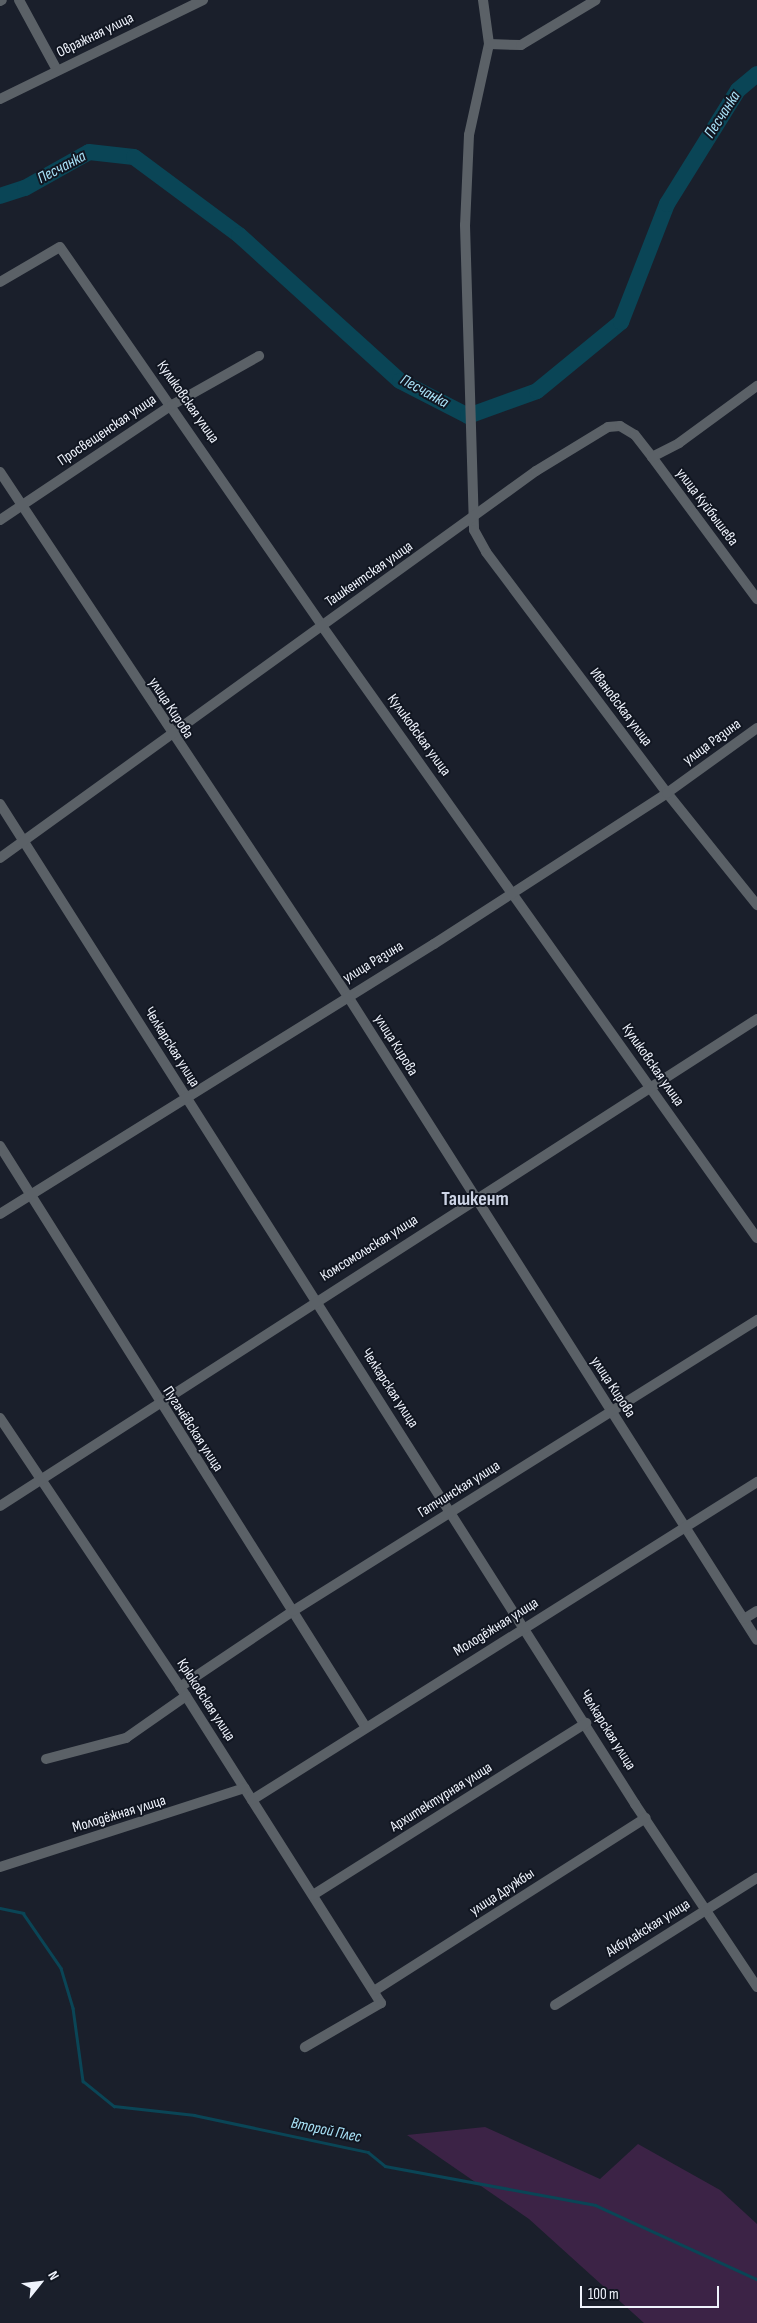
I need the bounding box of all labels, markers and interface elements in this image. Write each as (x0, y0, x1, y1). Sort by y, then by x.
street label: Овражная улица (54, 9, 136, 61)
water label: Песчанка (701, 88, 745, 142)
water label: Песчанка (35, 147, 89, 189)
street label: Куликовская улица (153, 357, 223, 447)
water label: Песчанка (397, 371, 451, 413)
street label: Просвещенская улица (54, 390, 160, 470)
street label: улица Куйбышева (672, 465, 742, 549)
street label: Ташкентская улица (322, 537, 416, 611)
street label: Ивановская улица (586, 664, 656, 750)
street label: улица Кирова (145, 674, 197, 742)
street label: Куликовская улица (383, 691, 455, 779)
street label: улица Разина (679, 715, 745, 769)
street label: улица Разина (340, 937, 406, 987)
street label: Челкарская улица (140, 1004, 204, 1090)
street label: улица Кирова (370, 1011, 422, 1079)
street label: Куликовская улица (618, 1020, 688, 1110)
district label: Ташкент (441, 1187, 509, 1211)
street label: Комсомольская улица (317, 1211, 421, 1285)
street label: Челкарская улица (358, 1345, 422, 1431)
street label: улица Кирова (587, 1353, 639, 1421)
street label: Пугачёвская улица (159, 1383, 227, 1475)
street label: Гатчинская улица (415, 1457, 503, 1521)
street label: Молодёжная улица (450, 1594, 542, 1660)
street label: Крюковская улица (173, 1656, 239, 1744)
street label: Челкарская улица (576, 1687, 640, 1773)
street label: Архитектурная улица (387, 1758, 495, 1836)
street label: Молодёжная улица (70, 1791, 168, 1837)
street label: улица Дружбы (466, 1864, 538, 1920)
street label: Акбулакская улица (603, 1895, 693, 1961)
water label: Второй Плес (289, 2114, 363, 2148)
north arrow (15, 2258, 65, 2308)
text: N (44, 2268, 63, 2283)
scale bar (582, 2276, 721, 2308)
text: 100 m (588, 2285, 619, 2304)

